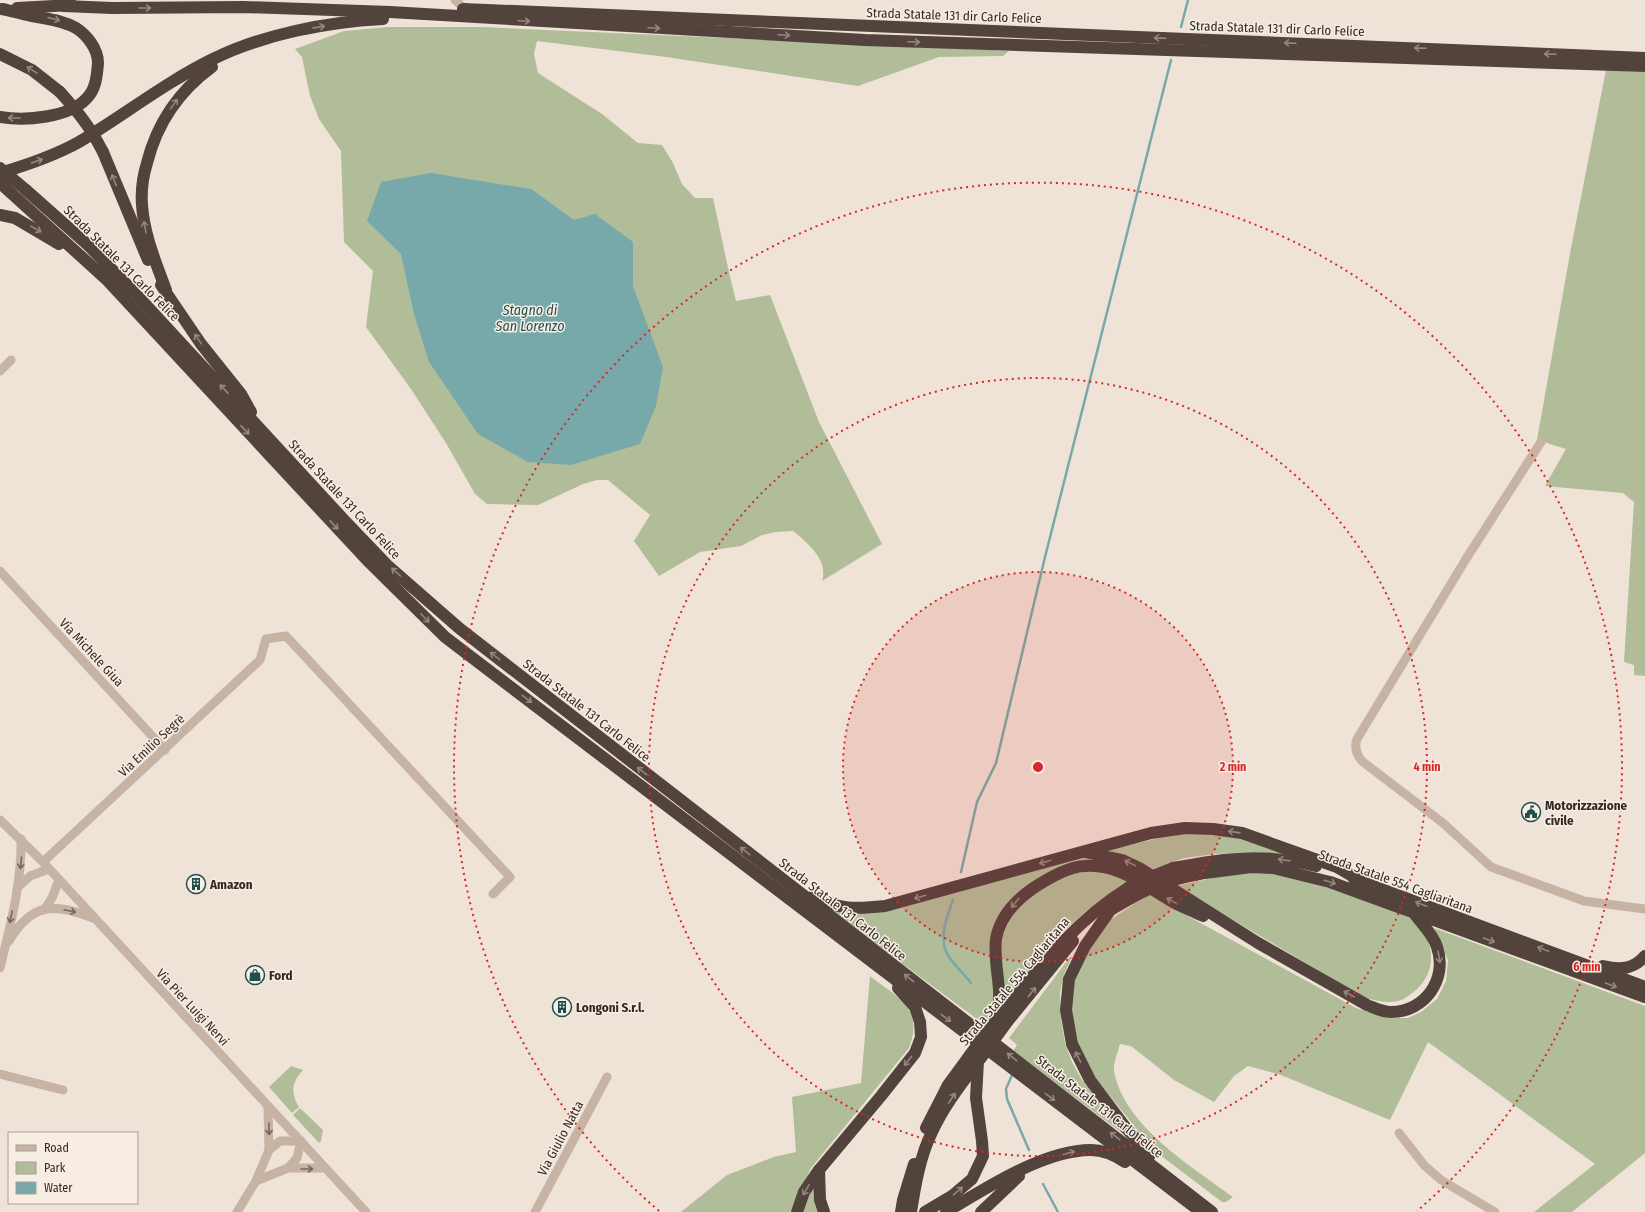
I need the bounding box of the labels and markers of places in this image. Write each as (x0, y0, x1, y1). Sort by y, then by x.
centre of rings (1031, 760, 1045, 774)
place label: Motorizzazione civile (1545, 798, 1627, 828)
public building icon: Motorizzazione civile (1520, 801, 1542, 823)
building icon: Amazon (185, 873, 207, 895)
place label: Amazon (209, 877, 253, 892)
shop icon: Ford (244, 964, 266, 986)
place label: Ford (269, 968, 293, 983)
building icon: Longoni S.r.l. (551, 996, 573, 1018)
place label: Longoni S.r.l. (576, 1000, 645, 1015)

